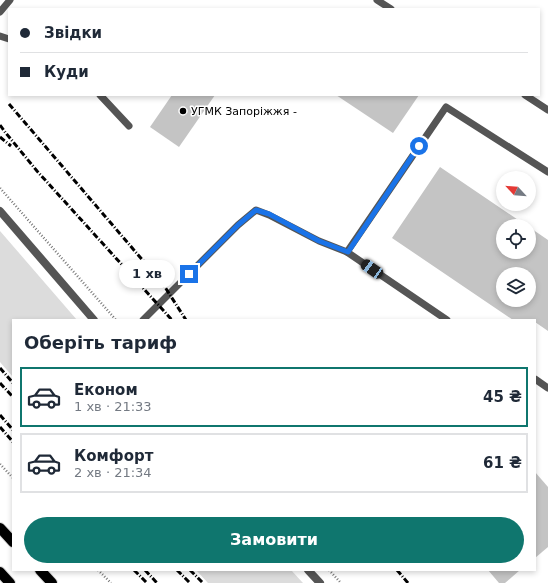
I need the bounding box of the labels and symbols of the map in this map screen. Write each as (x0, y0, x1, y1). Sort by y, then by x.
place label: УГМК Запоріжжя - (191, 105, 297, 118)
marker: УГМК Запоріжжя - (178, 106, 188, 116)
route start (410, 137, 428, 155)
north arrow (496, 171, 536, 211)
car (359, 257, 385, 281)
callout: 1 хв (119, 260, 175, 288)
route end (180, 265, 198, 283)

